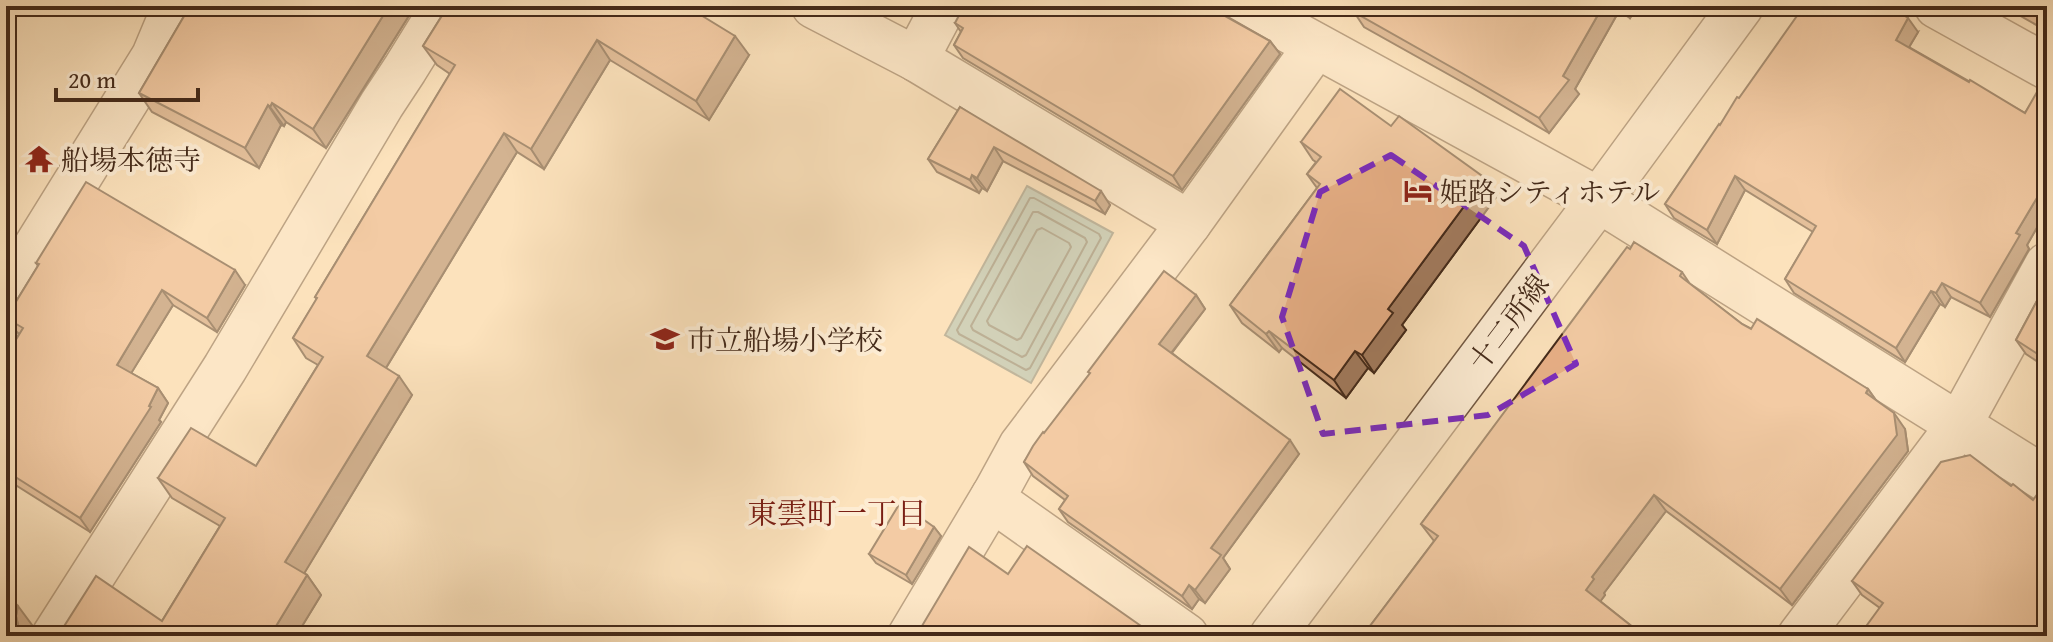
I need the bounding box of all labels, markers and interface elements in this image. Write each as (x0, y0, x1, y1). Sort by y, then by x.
scale bar (56, 52, 198, 102)
text: 20 m (68, 62, 116, 97)
place label: 船場本徳寺 (61, 139, 201, 180)
temple icon: 船場本徳寺 (24, 144, 54, 174)
place label: 姫路シティホテル (1440, 171, 1660, 212)
hotel icon: 姫路シティホテル (1403, 176, 1433, 206)
street label: 十二所線 (1458, 265, 1558, 379)
place label: 市立船場小学校 (687, 319, 883, 360)
school or university icon: 市立船場小学校 (650, 324, 680, 354)
district label: 東雲町一丁目 (747, 491, 927, 535)

